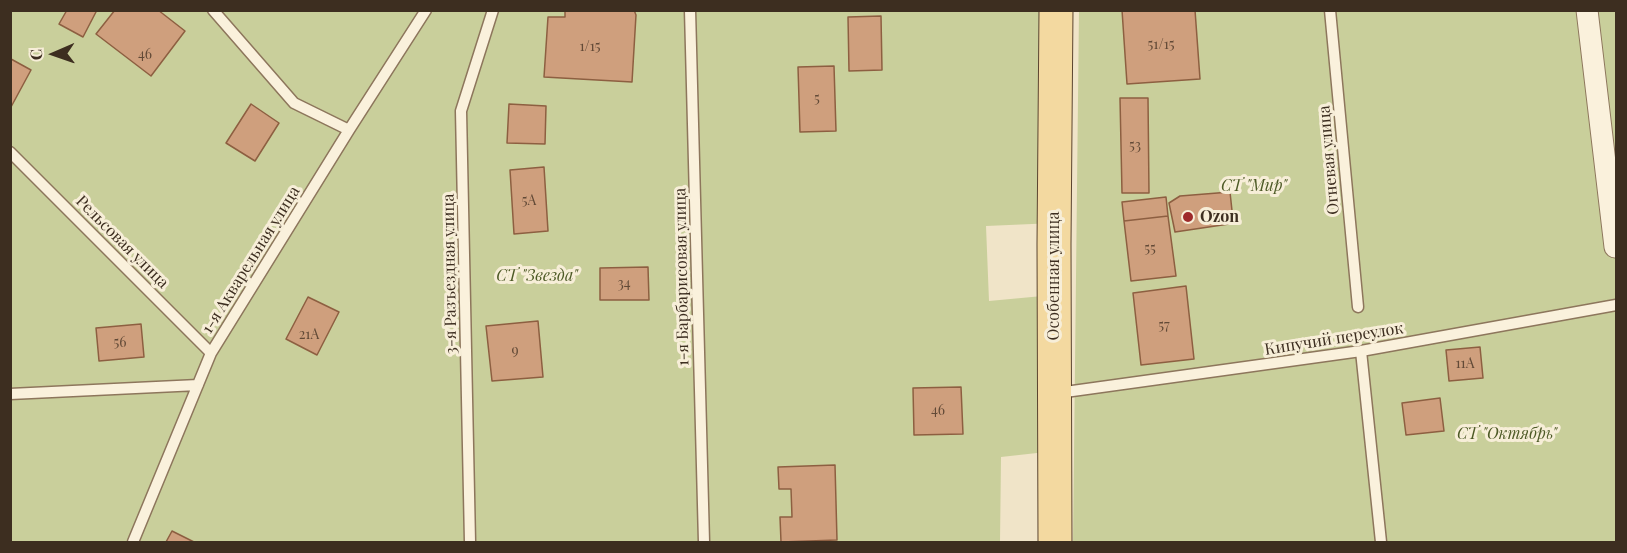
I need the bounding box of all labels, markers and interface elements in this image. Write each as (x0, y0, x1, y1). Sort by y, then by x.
north arrow (24, 24, 84, 84)
house number: 51/15 (1147, 37, 1175, 53)
house number: 1/15 (579, 39, 601, 55)
house number: 46 (138, 47, 152, 63)
text: С (25, 49, 46, 61)
house number: 5 (814, 91, 820, 107)
street label: Огневая улица (1315, 105, 1343, 215)
house number: 53 (1129, 138, 1141, 154)
park label: СТ "Мир" (1221, 176, 1287, 196)
street label: 1-я Акварельная улица (198, 183, 304, 337)
street label: 1-я Барбарисовая улица (671, 188, 693, 366)
street label: Рельсовая улица (72, 192, 172, 292)
house number: 5А (522, 193, 536, 209)
street label: 3-я Разъездная улица (439, 194, 461, 354)
place label: Ozon (1200, 207, 1239, 227)
marker: Ozon (1181, 210, 1195, 224)
street label: Особенная улица (1044, 212, 1064, 340)
house number: 55 (1144, 241, 1156, 257)
park label: СТ "Звезда" (496, 266, 578, 286)
house number: 34 (617, 276, 631, 292)
house number: 57 (1158, 318, 1170, 334)
street label: Кипучий переулок (1263, 319, 1405, 359)
house number: 21А (299, 327, 319, 343)
house number: 56 (113, 335, 127, 351)
house number: 9 (511, 343, 519, 359)
house number: 11А (1455, 356, 1475, 372)
house number: 46 (931, 403, 945, 419)
park label: СТ "Октябрь" (1457, 424, 1557, 444)

